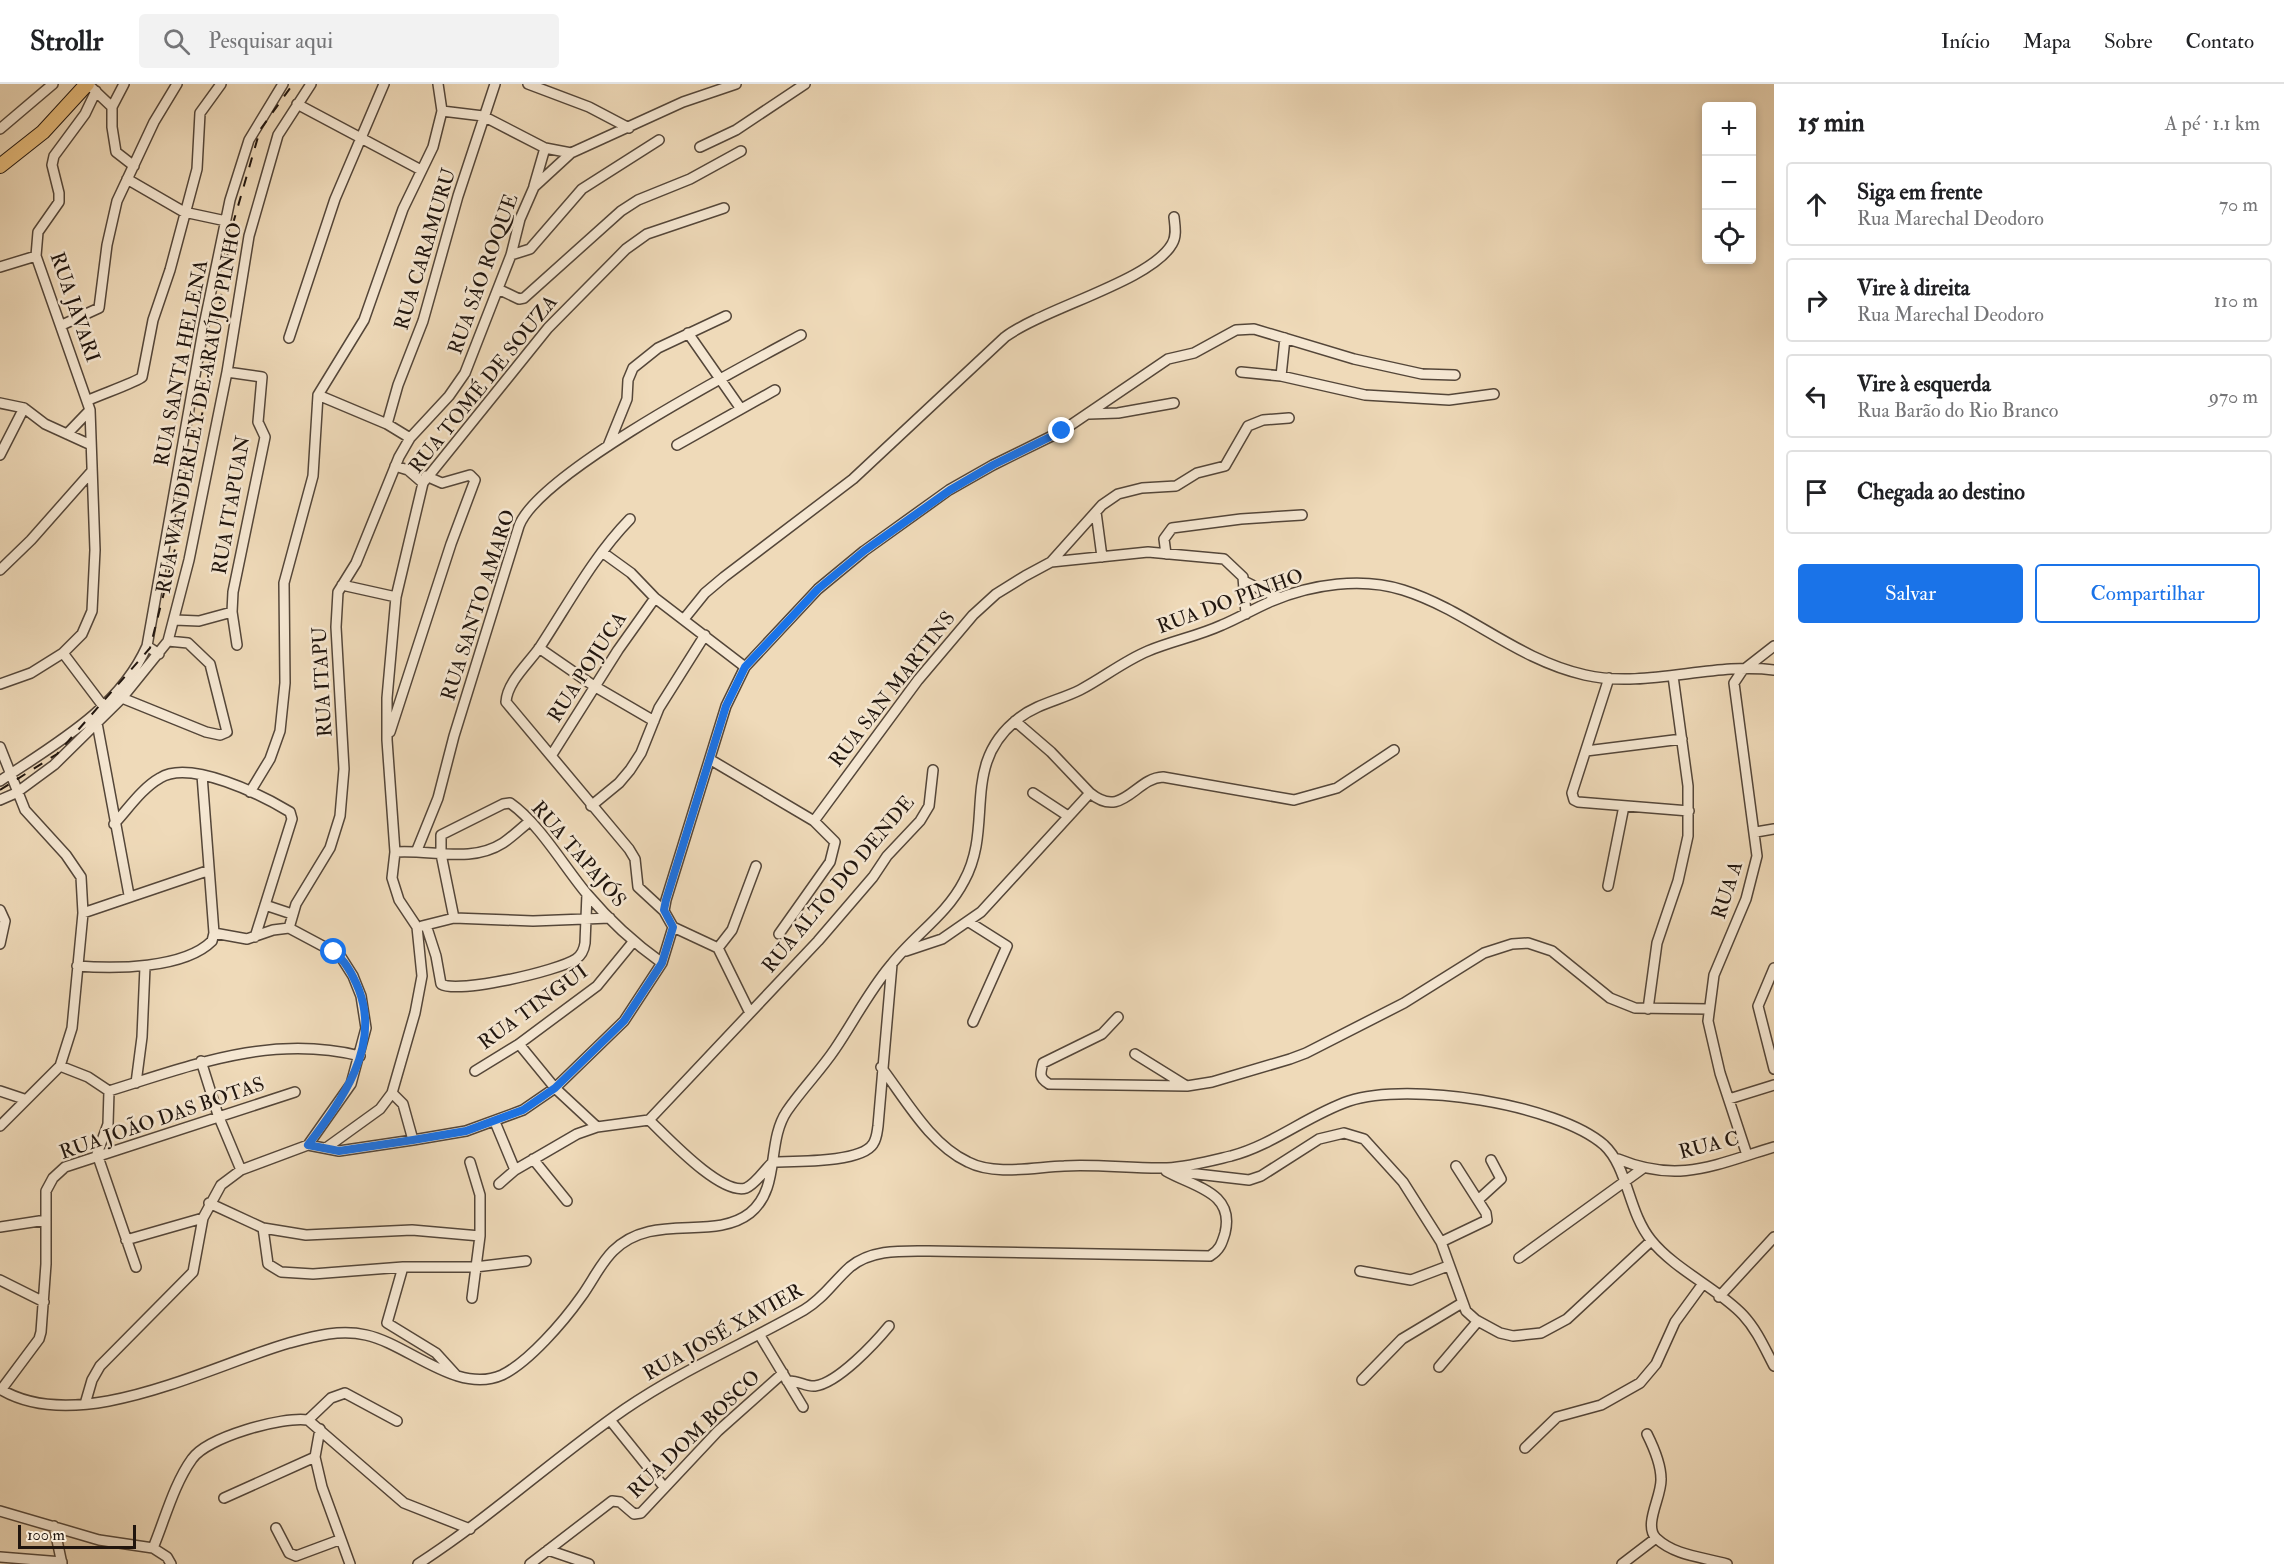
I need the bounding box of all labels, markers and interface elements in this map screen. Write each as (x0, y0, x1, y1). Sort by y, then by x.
search box (139, 14, 559, 68)
text: Strollr (30, 24, 103, 59)
icon: search (160, 25, 193, 58)
text: Pesquisar aqui (208, 27, 333, 55)
text: Início (1941, 28, 1990, 55)
text: Mapa (2023, 28, 2071, 55)
text: Sobre (2104, 28, 2153, 55)
text: Contato (2186, 28, 2254, 55)
map controls (1702, 102, 1756, 264)
button: + (1702, 102, 1756, 156)
text: 15 min (1798, 107, 1865, 139)
text: A pé · 1.1 km (2165, 111, 2260, 136)
button: − (1702, 156, 1756, 210)
street label: RUA CARAMURU (388, 165, 462, 333)
text: Siga em frente (1857, 178, 1982, 206)
icon: ahead (1800, 188, 1833, 221)
street label: RUA SÃO ROQUE (441, 190, 524, 358)
text: 70 m (2219, 192, 2258, 217)
text: Rua Marechal Deodoro (1857, 206, 2044, 231)
button: locate (1702, 210, 1756, 264)
street label: RUA WANDERLEY DE ARAÚJO PINHO (150, 220, 247, 596)
street label: RUA JAVARI (45, 249, 105, 365)
street label: RUA SANTA HELENA (149, 257, 213, 468)
text: Vire à direita (1857, 274, 1970, 302)
icon: right (1800, 284, 1833, 317)
text: 110 m (2214, 288, 2258, 313)
street label: RUA TOMÉ DE SOUZA (403, 289, 563, 478)
text: Rua Marechal Deodoro (1857, 302, 2044, 327)
text: Vire à esquerda (1857, 370, 1991, 398)
icon: left (1800, 380, 1833, 413)
text: 970 m (2209, 384, 2258, 409)
text: Rua Barão do Rio Branco (1857, 398, 2058, 423)
route end (1048, 417, 1074, 443)
street label: RUA ITAPUAN (207, 434, 256, 576)
icon: arrive (1800, 476, 1833, 509)
text: Chegada ao destino (1857, 478, 2025, 506)
street label: RUA SANTO AMARO (435, 506, 521, 704)
street label: RUA DO PINHO (1153, 563, 1307, 639)
button: Salvar (1798, 564, 2023, 623)
button: Compartilhar (2035, 564, 2260, 623)
street label: RUA SAN MARTINS (823, 606, 961, 772)
street label: RUA POJUCA (542, 607, 632, 727)
street label: RUA ITAPU (307, 626, 337, 738)
street label: RUA ALTO DO DENDE (756, 790, 920, 978)
street label: RUA TAPAJÓS (526, 795, 633, 912)
street label: RUA A (1706, 858, 1748, 922)
route start (320, 938, 346, 964)
street label: RUA TINGUI (473, 959, 593, 1055)
street label: RUA JOÃO DAS BOTAS (56, 1070, 268, 1165)
street label: RUA C (1676, 1125, 1742, 1165)
street label: RUA JOSÉ XAVIER (638, 1277, 808, 1386)
street label: RUA DOM BOSCO (623, 1364, 765, 1504)
scale bar (18, 1522, 136, 1550)
text: 100 m (27, 1525, 65, 1545)

